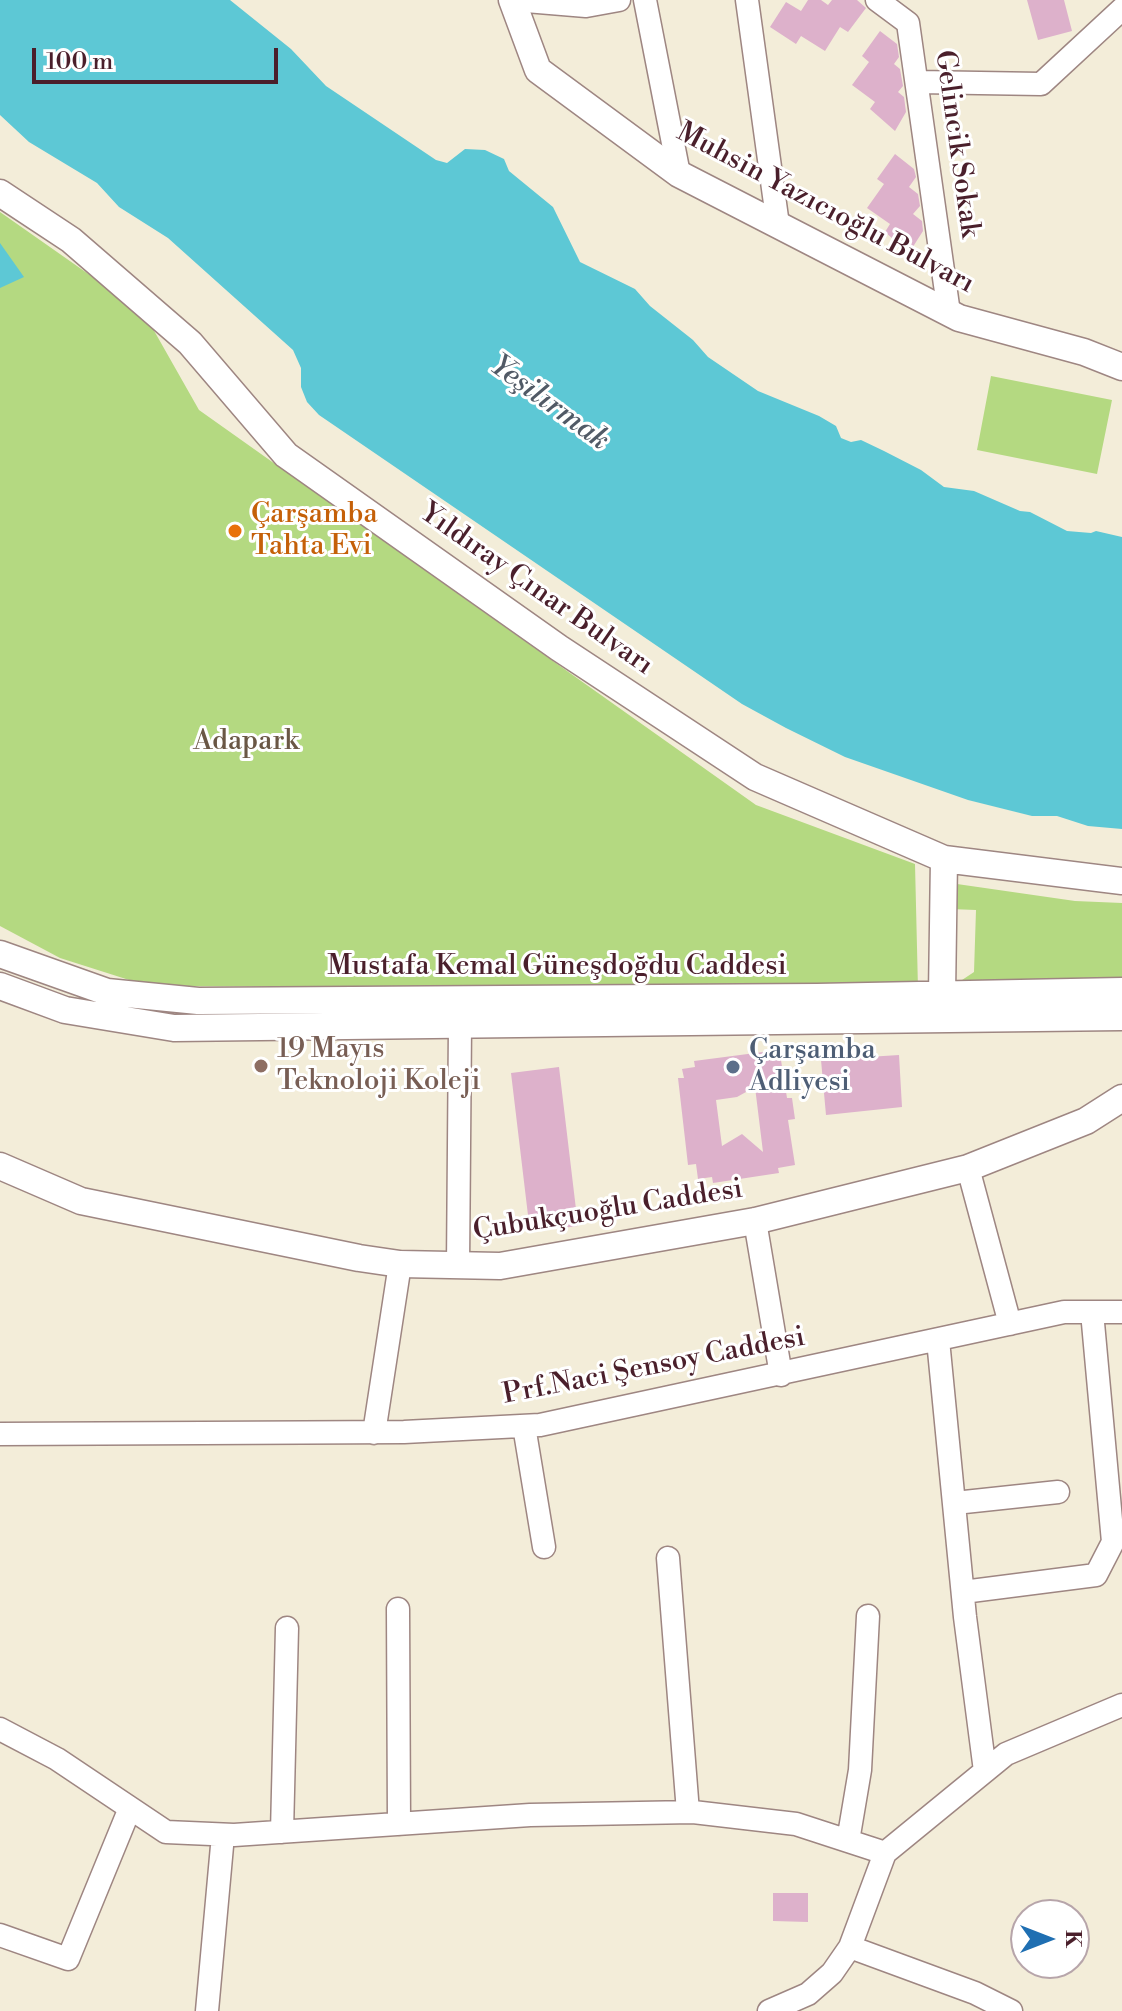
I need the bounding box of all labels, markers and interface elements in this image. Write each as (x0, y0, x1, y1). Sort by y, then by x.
scale bar (36, 32, 282, 82)
text: 100 m (46, 47, 113, 77)
street label: Gelincik Sokak (926, 48, 986, 240)
street label: Muhsin Yazıcıoğlu Bulvarı (670, 116, 980, 302)
water label: Yeşilırmak (482, 349, 616, 459)
street label: Yıldıray Çınar Bulvarı (413, 497, 659, 683)
place label: Çarşamba Tahta Evi (251, 498, 378, 564)
marker: Çarşamba Tahta Evi (226, 522, 244, 540)
park label: Adapark (193, 725, 299, 759)
street label: Mustafa Kemal Güneşdoğdu Caddesi (327, 950, 787, 984)
place label: 19 Mayıs Teknoloji Koleji (277, 1033, 480, 1099)
place label: Çarşamba Adliyesi (749, 1034, 876, 1100)
marker: 19 Mayıs Teknoloji Koleji (252, 1057, 270, 1075)
marker: Çarşamba Adliyesi (724, 1058, 742, 1076)
street label: Çubukçuoğlu Caddesi (471, 1173, 745, 1249)
street label: Prf.Naci Şensoy Caddesi (500, 1321, 808, 1413)
north arrow (1010, 1899, 1090, 1979)
text: K (1059, 1930, 1086, 1948)

